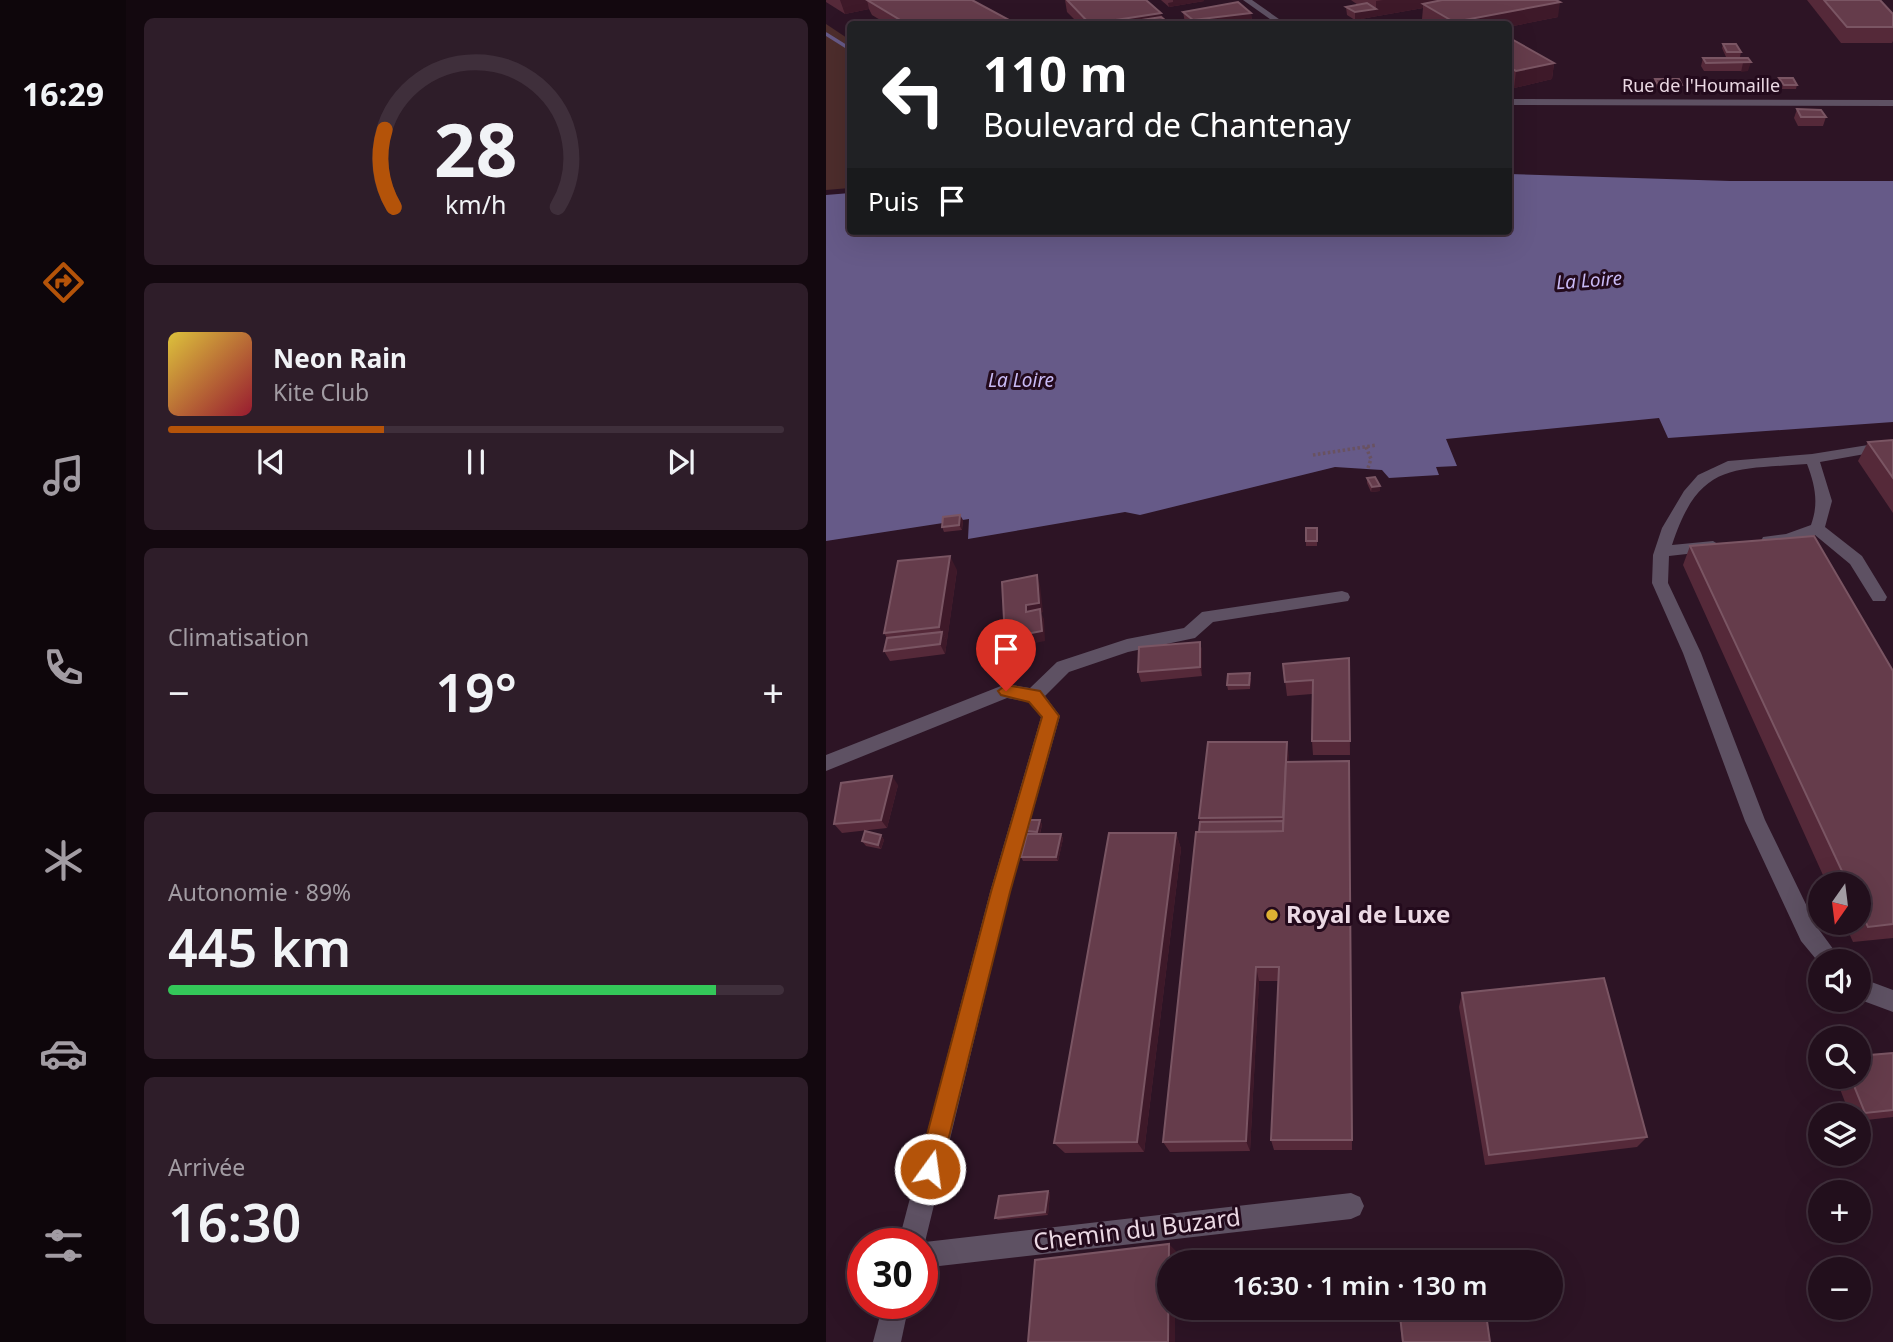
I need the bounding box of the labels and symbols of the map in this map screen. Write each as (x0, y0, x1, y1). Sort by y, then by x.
street label: Rue de l'Houmaille (1622, 73, 1780, 97)
water label: La Loire (1555, 265, 1623, 295)
water label: La Loire (988, 367, 1054, 393)
pin (976, 619, 1036, 691)
north arrow (1808, 872, 1871, 934)
place label: Royal de Luxe (1286, 897, 1450, 930)
marker: Royal de Luxe (1264, 907, 1280, 923)
position arrow (893, 1132, 967, 1206)
street label: Chemin du Buzard (1031, 1199, 1242, 1258)
speed limit sign: 30 (847, 1228, 938, 1319)

